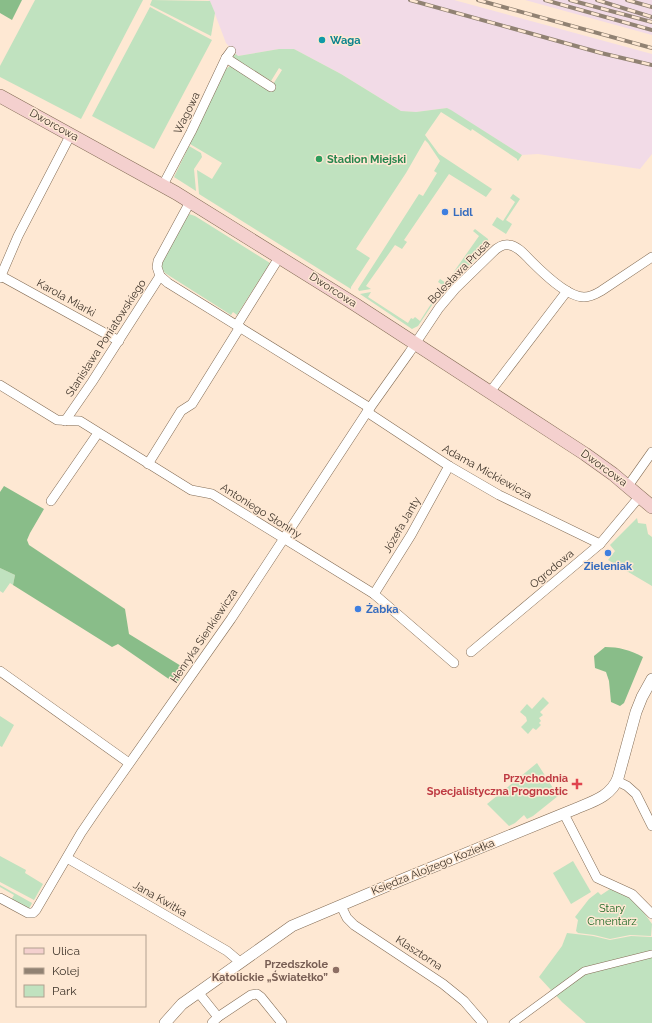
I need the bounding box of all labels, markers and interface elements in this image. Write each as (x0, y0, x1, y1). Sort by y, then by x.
place label: Waga (330, 34, 361, 47)
marker: Waga (317, 35, 327, 45)
street label: Wagowa (171, 90, 203, 136)
street label: Dworcowa (27, 106, 81, 144)
place label: Stadion Miejski (327, 153, 406, 166)
marker: Stadion Miejski (314, 154, 324, 164)
place label: Lidl (453, 206, 473, 219)
marker: Lidl (440, 207, 450, 217)
street label: Bolesława Prusa (425, 237, 493, 307)
street label: Dworcowa (307, 270, 359, 310)
street label: Karola Miarki (34, 277, 98, 319)
street label: Stanisława Poniatowskiego (63, 277, 149, 399)
street label: Adama Mickiewicza (440, 442, 534, 502)
street label: Dworcowa (578, 447, 630, 489)
street label: Antoniego Słoniny (218, 481, 304, 541)
street label: Józefa Janty (381, 495, 423, 555)
street label: Ogrodowa (527, 547, 577, 591)
marker: Zieleniak (603, 548, 613, 558)
place label: Zieleniak (584, 560, 633, 573)
street label: Henryka Sienkiewicza (168, 587, 240, 685)
place label: Żabka (366, 602, 399, 616)
marker: Żabka (353, 604, 363, 614)
place label: Przychodnia Specjalistyczna Prognostic (427, 772, 568, 798)
marker: Przychodnia Specjalistyczna Prognostic (571, 778, 583, 790)
street label: Księdza Alojzego Koziełka (369, 836, 497, 898)
street label: Jana Kwitka (131, 878, 189, 920)
park label: Stary Cmentarz (587, 902, 637, 928)
street label: Klasztorna (393, 933, 445, 973)
legend (16, 935, 146, 1007)
text: Ulica (52, 944, 80, 958)
place label: Przedszkole Katolickie „Światełko” (212, 958, 328, 984)
text: Kolej (52, 964, 80, 978)
marker: Przedszkole Katolickie „Światełko” (331, 965, 341, 975)
text: Park (52, 984, 77, 998)

